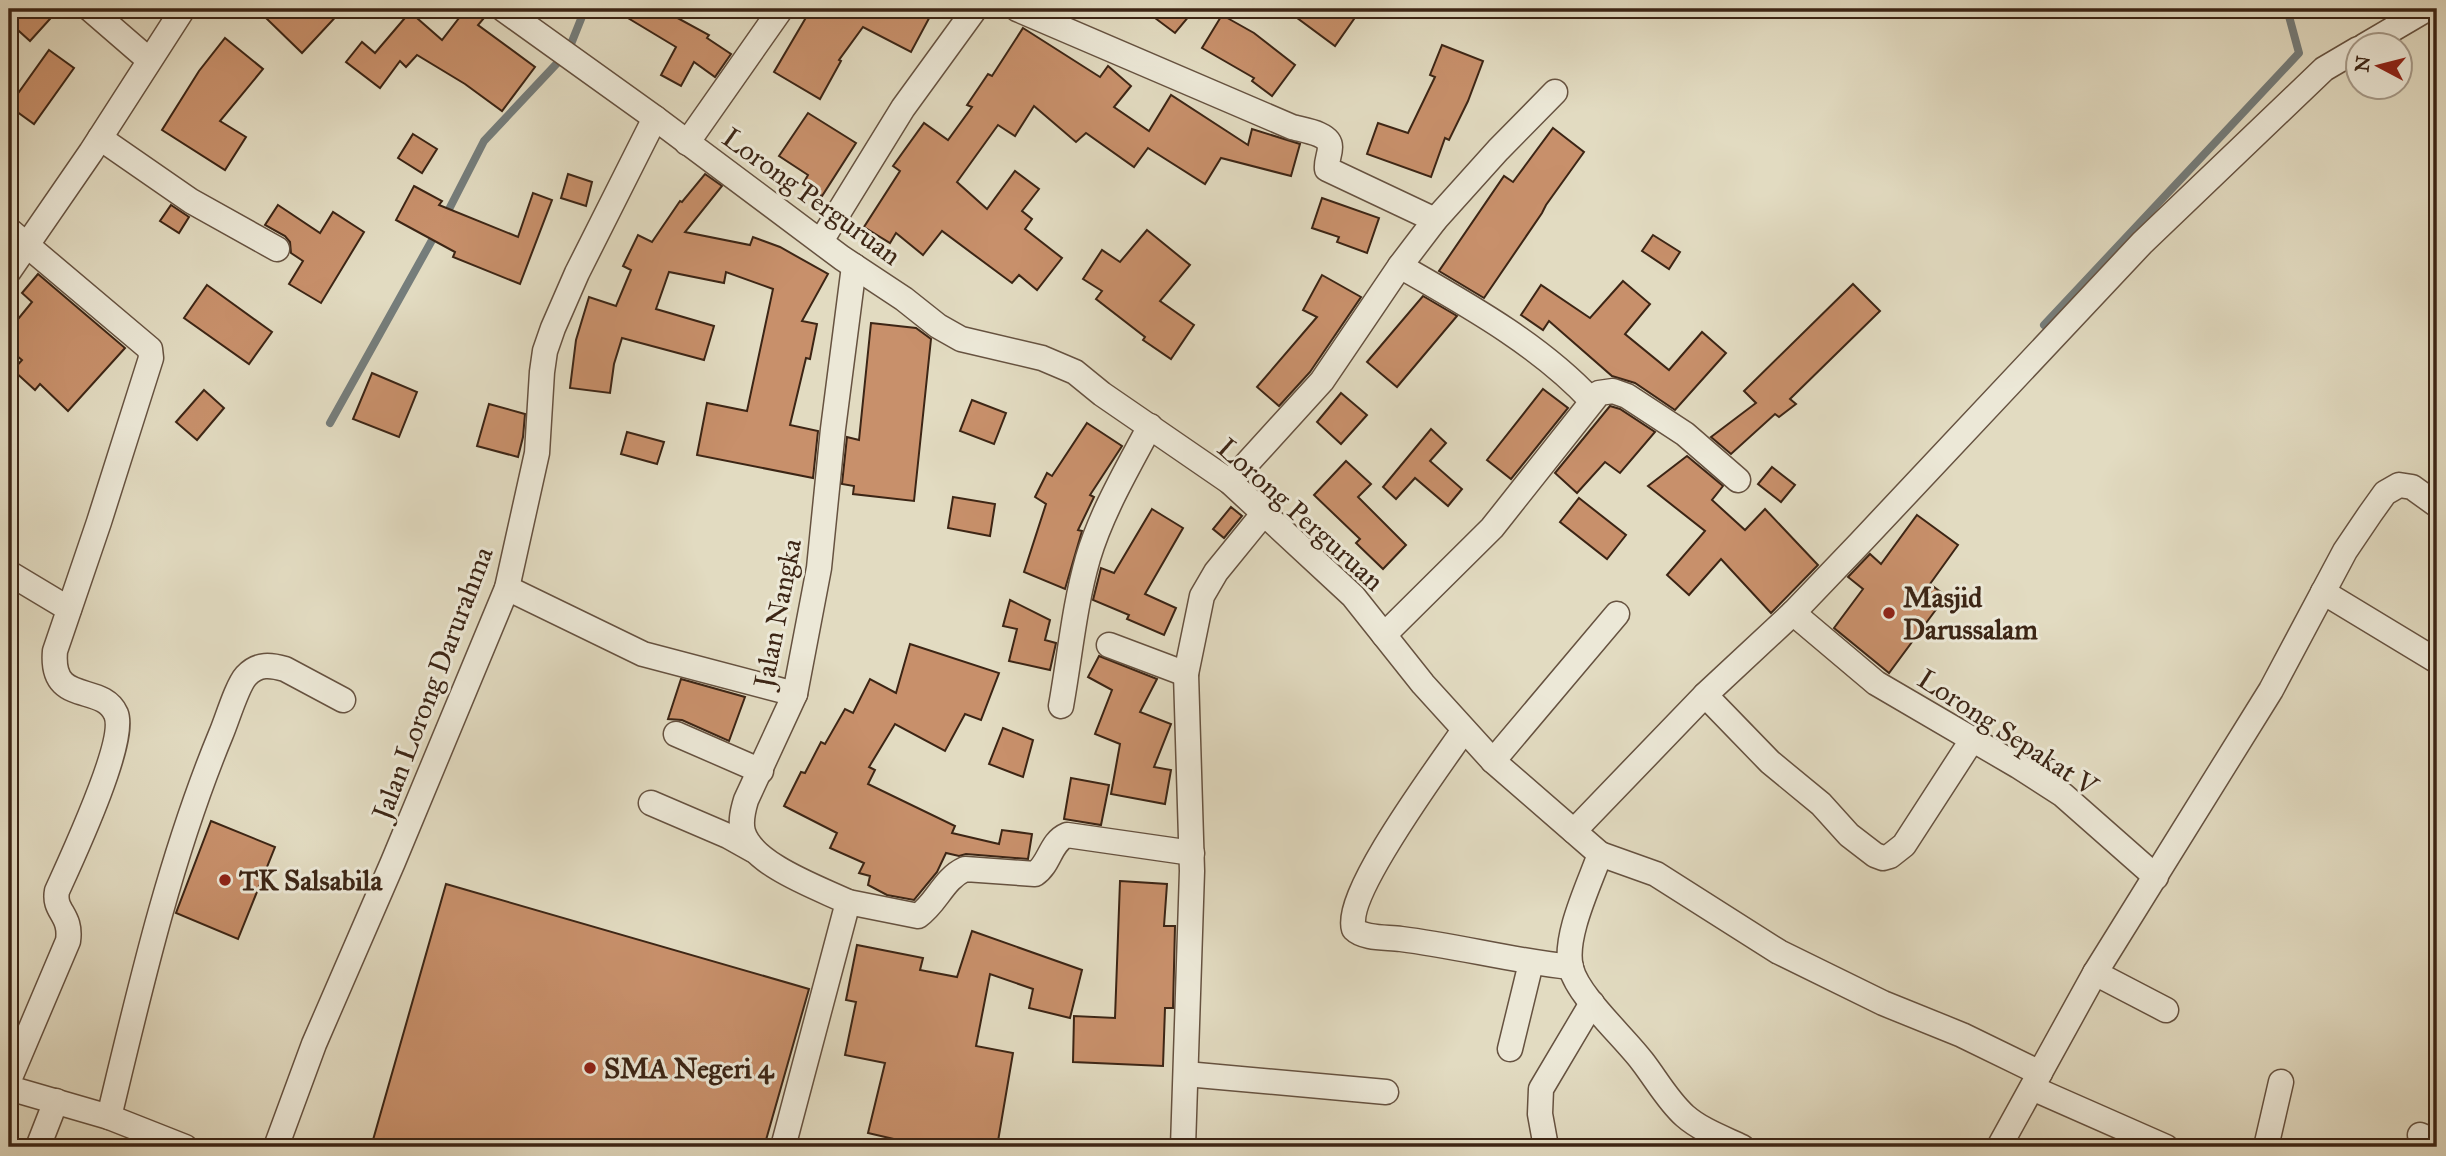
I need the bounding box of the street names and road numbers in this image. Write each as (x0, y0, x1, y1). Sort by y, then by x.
street label: Lorong Perguruan (716, 120, 908, 273)
street label: Lorong Perguruan (1210, 430, 1391, 598)
street label: Jalan Nangka (745, 535, 809, 694)
street label: Jalan Lorong Darurahma (363, 542, 501, 827)
street label: Lorong Sepakat V (1911, 661, 2106, 804)

